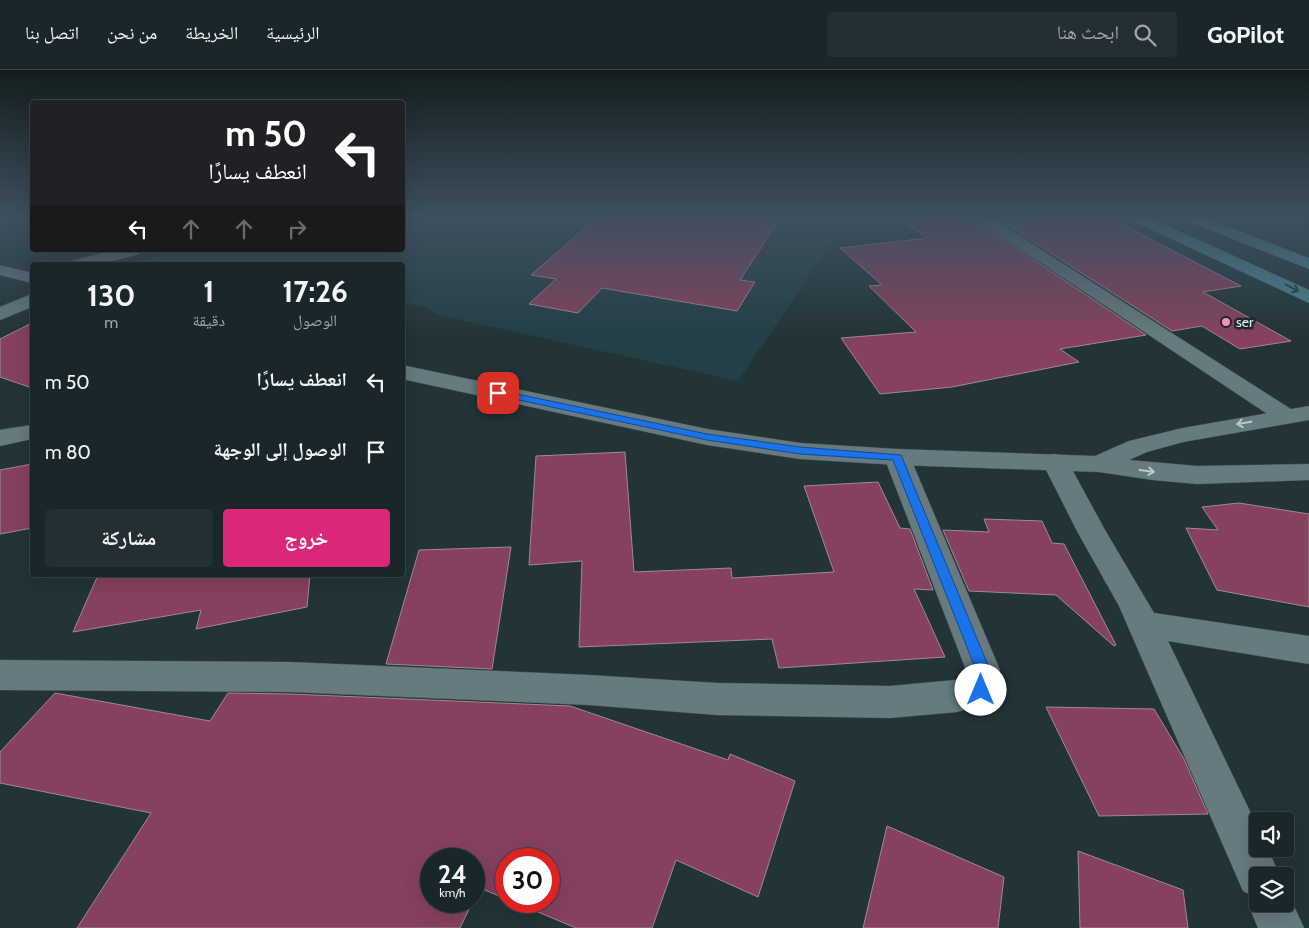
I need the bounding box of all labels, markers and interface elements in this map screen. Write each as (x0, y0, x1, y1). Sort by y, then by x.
search box (827, 12, 1177, 57)
text: GoPilot (1207, 20, 1284, 49)
text: ابحث هنا (1057, 21, 1119, 44)
icon: search (1131, 21, 1159, 49)
text: اتصل بنا (25, 22, 79, 44)
text: من نحن (107, 22, 157, 44)
text: الخريطة (185, 22, 238, 44)
text: الرئيسية (266, 22, 320, 44)
text: 50 m (225, 112, 307, 155)
icon: left (325, 120, 390, 185)
text: انعطف يسارًا (208, 158, 307, 185)
icon: left (124, 215, 152, 243)
icon: ahead (177, 215, 205, 243)
icon: ahead (230, 215, 258, 243)
icon: right (283, 215, 311, 243)
text: 1 (203, 273, 214, 310)
text: 17:26 (282, 273, 348, 310)
text: 130 (87, 277, 136, 314)
one-way arrow (1284, 284, 1299, 293)
text: دقيقة (193, 311, 225, 330)
text: الوصول (293, 311, 337, 330)
text: m (104, 313, 118, 332)
place label: ser (1236, 313, 1254, 331)
marker: ser (1220, 316, 1232, 328)
text: انعطف يسارًا (257, 368, 347, 391)
icon: left (362, 368, 390, 396)
text: 50 m (45, 371, 90, 394)
pin (477, 372, 519, 414)
icon: arrive (484, 379, 512, 407)
one-way arrow (1236, 419, 1252, 429)
text: الوصول إلى الوجهة (214, 438, 347, 461)
icon: arrive (362, 438, 390, 466)
text: 80 m (45, 441, 91, 464)
one-way arrow (1139, 466, 1155, 476)
button: مشاركة (45, 509, 213, 567)
button: خروج (223, 509, 390, 567)
position arrow (954, 663, 1006, 715)
map controls (1249, 812, 1294, 912)
button: sound (1249, 812, 1294, 857)
speed limit sign: 30 (495, 848, 560, 913)
text: 24 (438, 859, 467, 889)
button: layers (1249, 867, 1294, 912)
text: km/h (439, 885, 466, 900)

